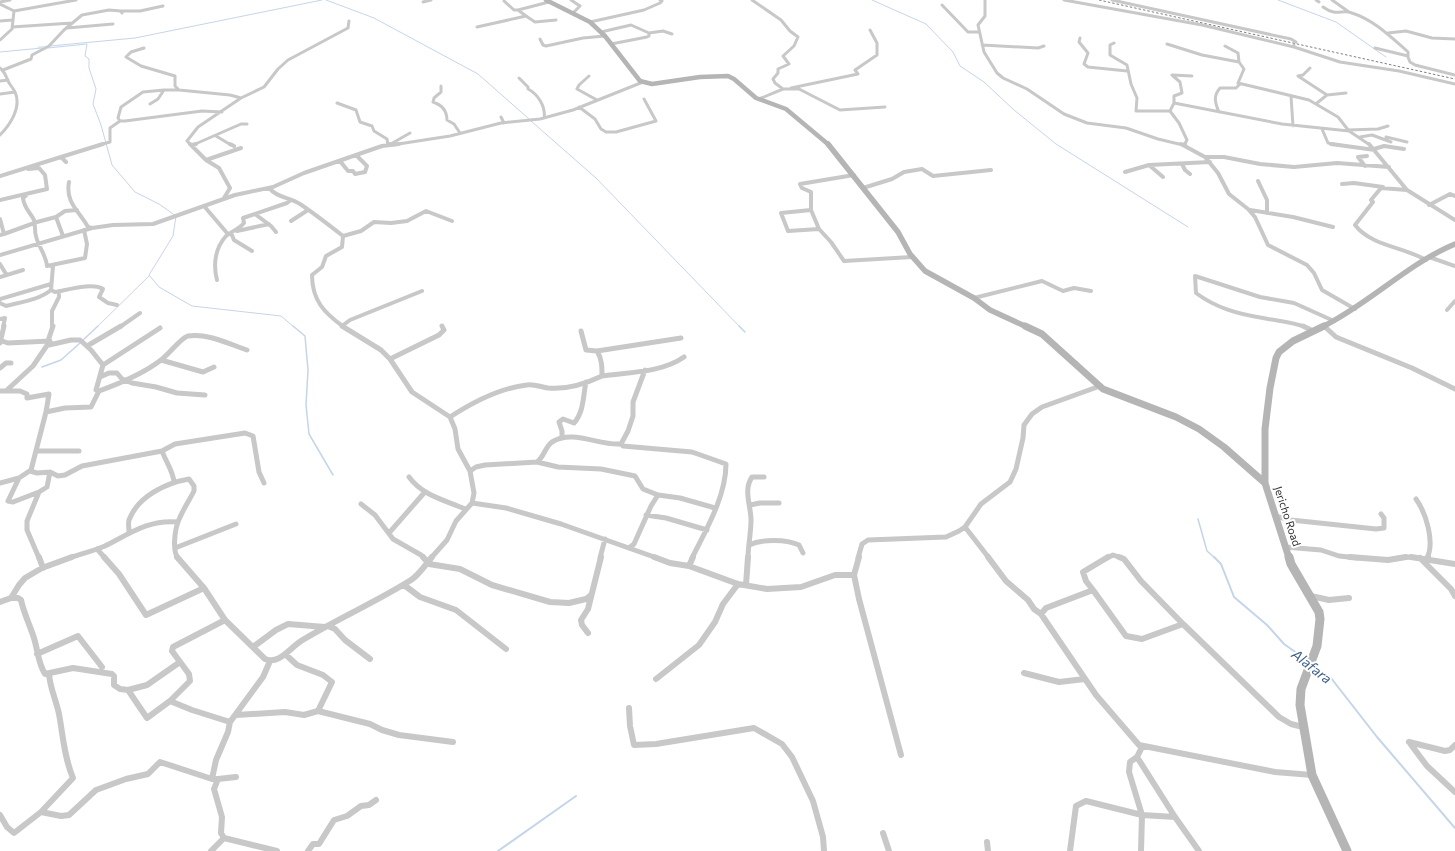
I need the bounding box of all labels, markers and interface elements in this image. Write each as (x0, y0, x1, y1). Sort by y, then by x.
street label: Jericho Road (1271, 484, 1304, 548)
water label: Alafara (1288, 645, 1335, 687)

